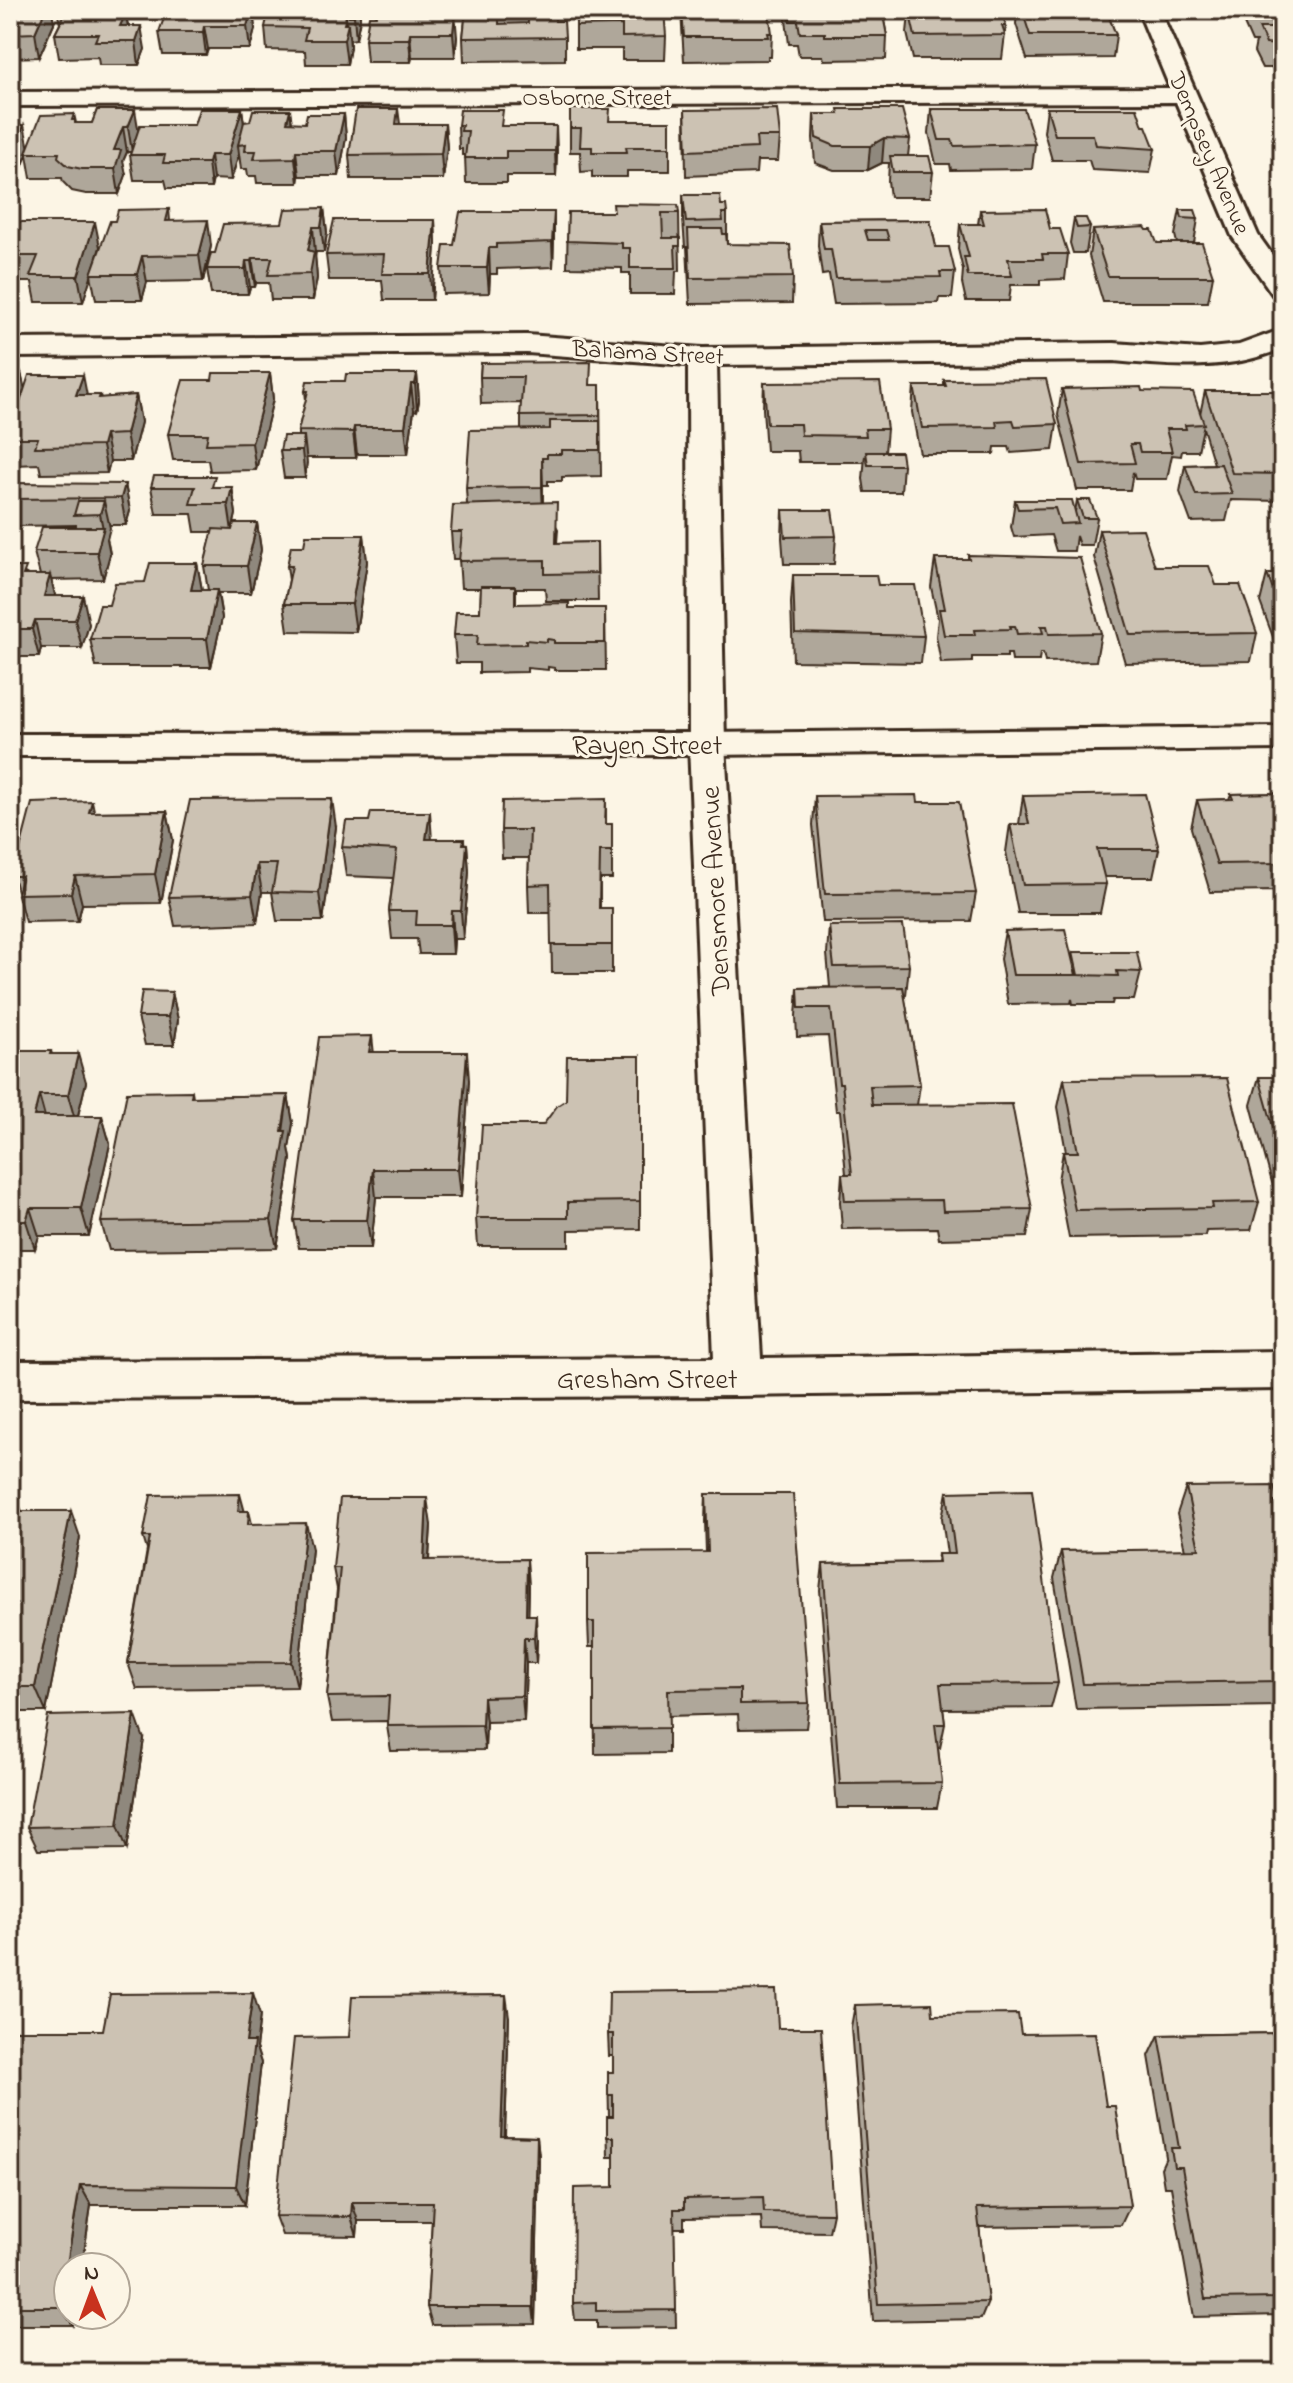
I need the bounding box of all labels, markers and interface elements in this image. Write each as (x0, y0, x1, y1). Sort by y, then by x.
street label: Dempsey Avenue (1156, 66, 1258, 242)
street label: Osborne Street (522, 82, 672, 117)
street label: Bahama Street (570, 333, 724, 376)
street label: Rayen Street (572, 727, 722, 768)
street label: Densmore Avenue (692, 785, 743, 997)
street label: Gresham Street (557, 1361, 737, 1402)
north arrow (52, 2251, 132, 2331)
text: N (84, 2258, 99, 2290)

